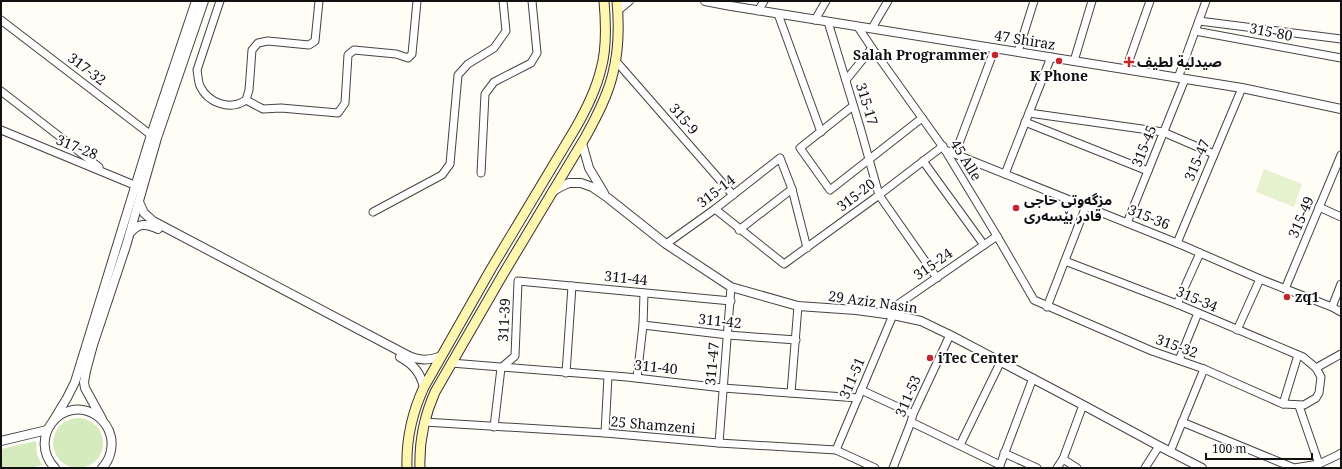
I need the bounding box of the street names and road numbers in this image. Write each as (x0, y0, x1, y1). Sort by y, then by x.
street label: 315-80 (1248, 18, 1294, 45)
street label: 47 Shiraz (993, 25, 1057, 54)
street label: 317-32 (64, 48, 110, 89)
street label: 315-17 (852, 80, 883, 128)
street label: 315-9 (666, 99, 703, 138)
street label: 315-45 (1127, 122, 1160, 170)
street label: 317-28 (53, 130, 101, 164)
street label: 45 Alle (946, 135, 986, 184)
street label: 315-47 (1179, 136, 1214, 184)
street label: 315-14 (693, 170, 739, 211)
street label: 315-20 (833, 174, 879, 215)
street label: 315-49 (1283, 193, 1318, 241)
street label: 315-36 (1125, 200, 1173, 234)
street label: 315-24 (909, 243, 956, 284)
street label: 311-44 (603, 266, 649, 289)
street label: 315-34 (1173, 281, 1221, 316)
street label: 29 Aziz Nasin (827, 286, 919, 317)
street label: 311-39 (493, 298, 514, 342)
street label: 311-42 (697, 309, 743, 332)
street label: 315-32 (1153, 329, 1201, 362)
street label: 311-47 (700, 341, 723, 386)
street label: 311-51 (834, 354, 869, 402)
street label: 311-40 (633, 355, 679, 378)
street label: 311-53 (890, 372, 925, 420)
street label: 25 Shamzeni (610, 411, 697, 438)

